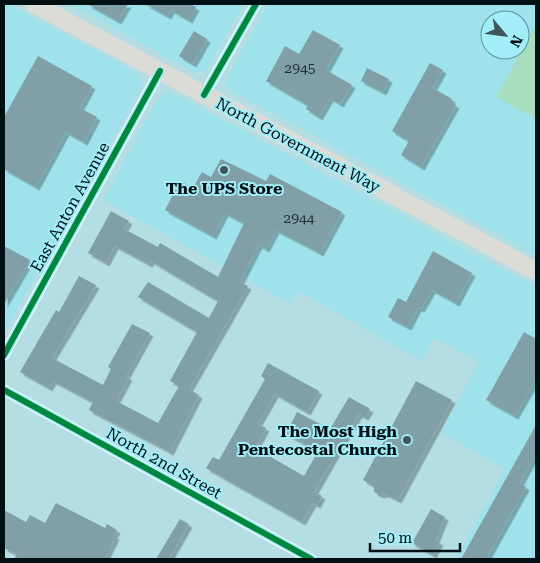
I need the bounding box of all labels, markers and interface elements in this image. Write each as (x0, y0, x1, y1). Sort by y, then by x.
north arrow (480, 10, 530, 60)
text: N (507, 33, 526, 50)
house number: 2945 (284, 60, 316, 76)
street label: North Government Way (213, 94, 384, 197)
street label: East Anton Avenue (26, 139, 114, 275)
marker: The UPS Store (218, 164, 230, 176)
place label: The UPS Store (166, 179, 282, 198)
house number: 2944 (283, 210, 315, 226)
place label: The Most High Pentecostal Church (238, 422, 397, 459)
street label: North 2nd Street (103, 423, 225, 503)
marker: The Most High Pentecostal Church (401, 434, 413, 446)
scale bar (370, 520, 460, 552)
text: 50 m (378, 529, 413, 547)

